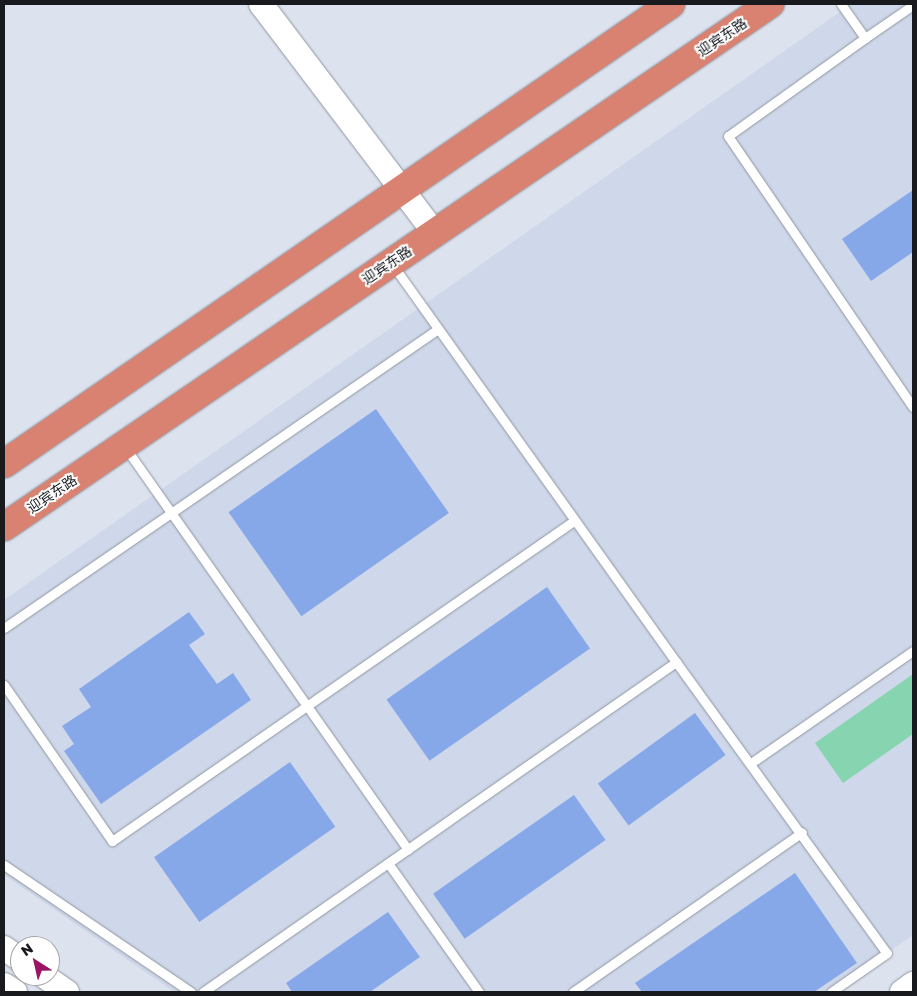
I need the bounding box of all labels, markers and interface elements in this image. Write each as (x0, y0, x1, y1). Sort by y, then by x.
street label: 迎宾东路 (694, 14, 750, 60)
street label: 迎宾东路 (359, 242, 415, 288)
street label: 迎宾东路 (24, 471, 80, 517)
north arrow (10, 936, 60, 986)
text: N (17, 939, 36, 959)

